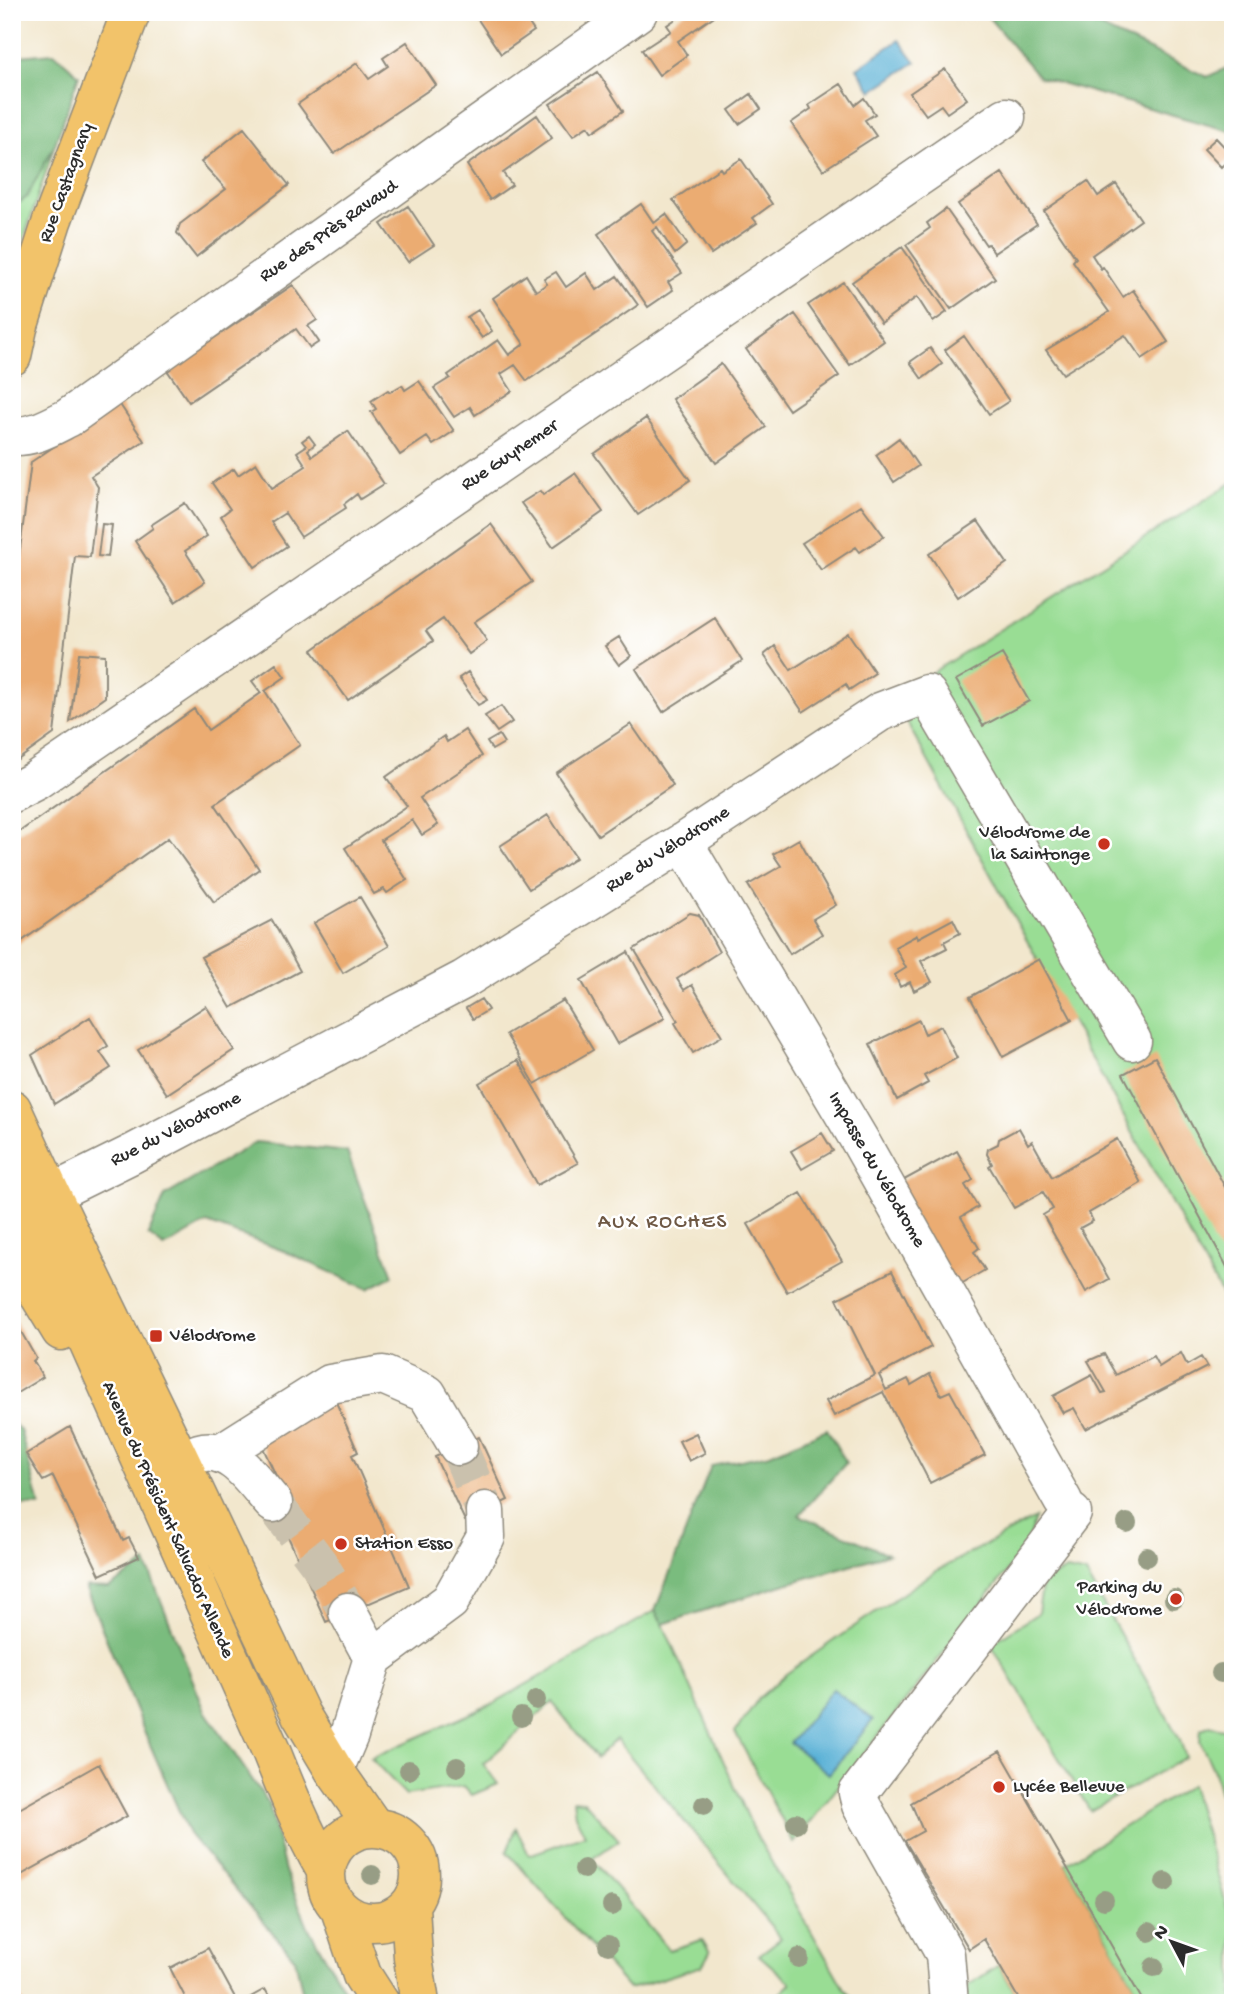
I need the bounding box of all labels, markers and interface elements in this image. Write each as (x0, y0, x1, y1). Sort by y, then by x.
street label: Rue Castagnary (35, 119, 100, 246)
street label: Rue des Près Ravaud (255, 175, 404, 288)
street label: Rue Guynemer (457, 414, 565, 497)
street label: Rue du Vélodrome (602, 801, 734, 899)
place label: Vélodrome de la Saintonge (978, 822, 1090, 867)
marker: Vélodrome de la Saintonge (1096, 836, 1112, 852)
street label: Rue du Vélodrome (107, 1087, 245, 1173)
street label: Impasse du Vélodrome (822, 1088, 930, 1252)
district label: AUX ROCHES (598, 1211, 728, 1236)
place label: Vélodrome (169, 1325, 256, 1348)
marker: Vélodrome (148, 1328, 164, 1344)
street label: Avenue du Président Salvador Allende (95, 1378, 239, 1662)
place label: Station Esso (355, 1533, 453, 1556)
marker: Station Esso (333, 1536, 349, 1552)
place label: Parking du Vélodrome (1076, 1577, 1162, 1622)
marker: Parking du Vélodrome (1168, 1591, 1184, 1607)
place label: Lycée Bellevue (1013, 1776, 1125, 1799)
marker: Lycée Bellevue (991, 1779, 1007, 1795)
north arrow (1136, 1906, 1206, 1976)
text: N (1149, 1921, 1175, 1945)

